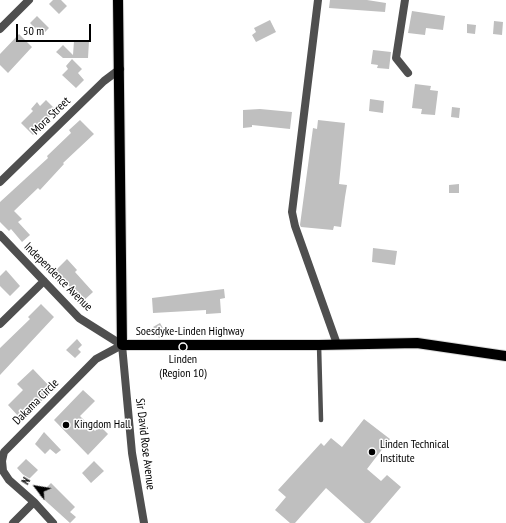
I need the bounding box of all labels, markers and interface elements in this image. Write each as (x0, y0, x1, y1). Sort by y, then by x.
scale bar (18, 16, 93, 42)
text: 50 m (23, 23, 44, 38)
street label: Mora Street (29, 94, 73, 138)
street label: Independence Avenue (21, 240, 95, 314)
street label: Soesdyke-Linden Highway (136, 325, 244, 339)
marker: Linden (Region 10) (178, 342, 188, 352)
place label: Linden (Region 10) (159, 353, 207, 381)
street label: Dakama Circle (10, 376, 62, 428)
street label: Sir David Rose Avenue (132, 397, 158, 491)
place label: Kingdom Hall (74, 418, 131, 432)
marker: Kingdom Hall (61, 420, 71, 430)
place label: Linden Technical Institute (380, 438, 449, 466)
marker: Linden Technical Institute (367, 447, 377, 457)
north arrow (16, 467, 56, 507)
text: N (18, 475, 33, 487)

